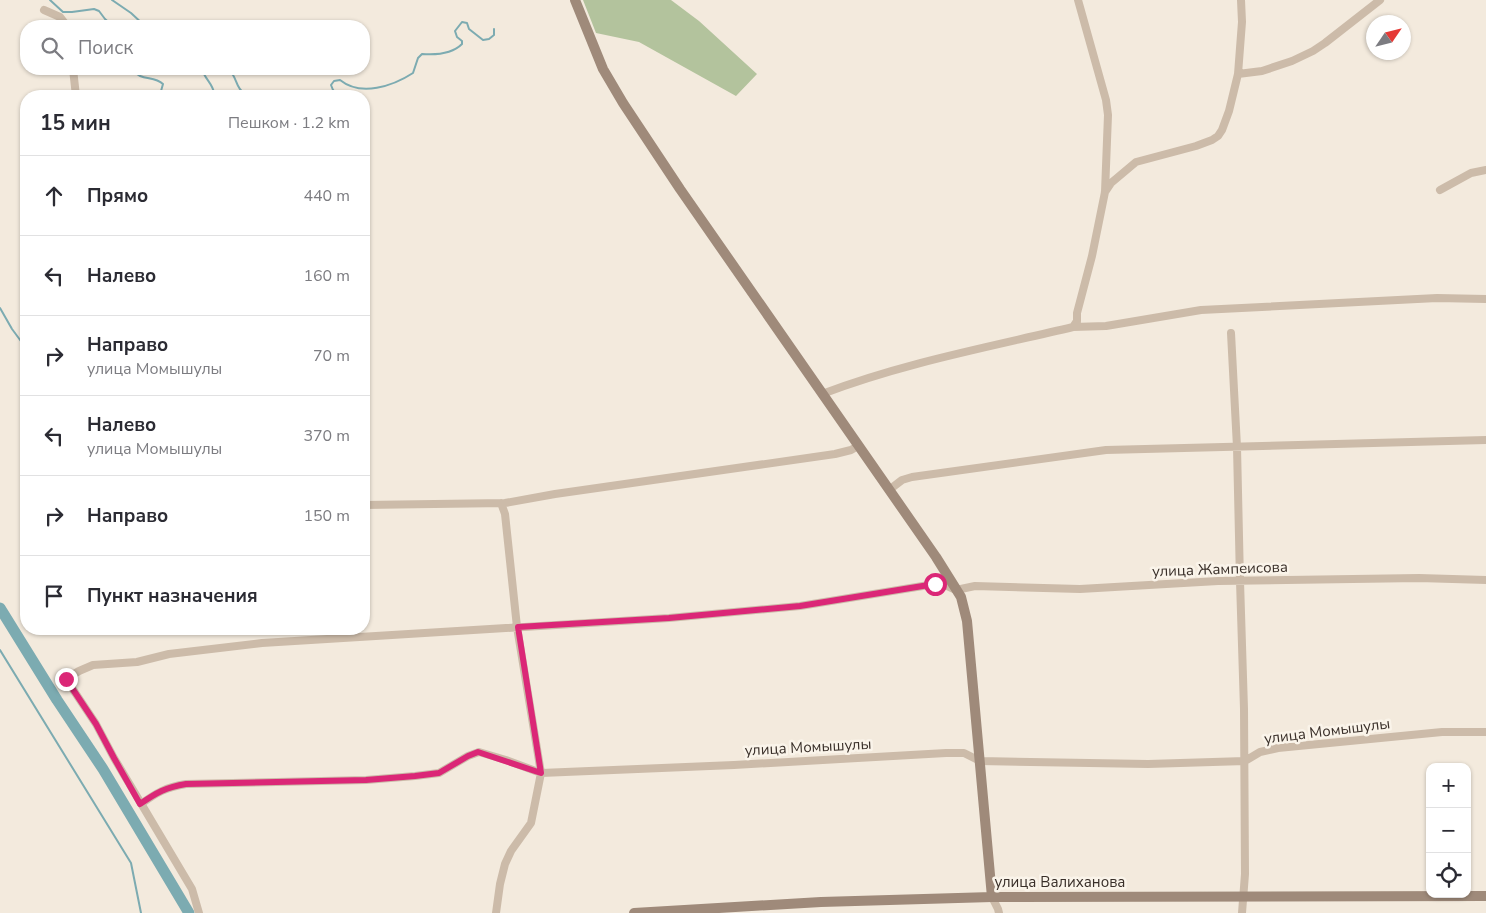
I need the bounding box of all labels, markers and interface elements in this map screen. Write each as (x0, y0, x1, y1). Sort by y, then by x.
north arrow (1366, 15, 1411, 60)
search box (20, 20, 370, 75)
icon: search (38, 34, 66, 62)
text: Поиск (78, 35, 133, 61)
text: 15 мин (40, 109, 111, 137)
text: Пешком · 1.2 km (228, 112, 350, 134)
icon: ahead (40, 182, 68, 210)
text: Прямо (87, 183, 148, 209)
text: 440 m (303, 185, 350, 207)
icon: left (40, 262, 68, 290)
text: Налево (87, 263, 156, 289)
text: 160 m (303, 265, 350, 287)
text: Направо (87, 332, 168, 358)
icon: right (40, 342, 68, 370)
text: 70 m (313, 345, 350, 367)
text: улица Момышулы (87, 358, 222, 380)
text: Налево (87, 412, 156, 438)
icon: left (40, 422, 68, 450)
text: 370 m (303, 425, 350, 447)
text: улица Момышулы (87, 438, 222, 460)
icon: right (40, 502, 68, 530)
text: Направо (87, 503, 168, 529)
text: 150 m (303, 505, 350, 527)
street label: улица Жампеисова (1152, 557, 1288, 581)
route start (924, 573, 947, 596)
icon: arrive (40, 582, 68, 610)
text: Пункт назначения (87, 583, 258, 609)
route end (55, 668, 78, 691)
street label: улица Момышулы (1263, 713, 1391, 749)
street label: улица Момышулы (744, 734, 872, 760)
map controls (1426, 763, 1471, 898)
button: + (1426, 763, 1471, 808)
button: − (1426, 808, 1471, 853)
button: locate (1426, 853, 1471, 898)
street label: улица Валиханова (995, 872, 1125, 892)

